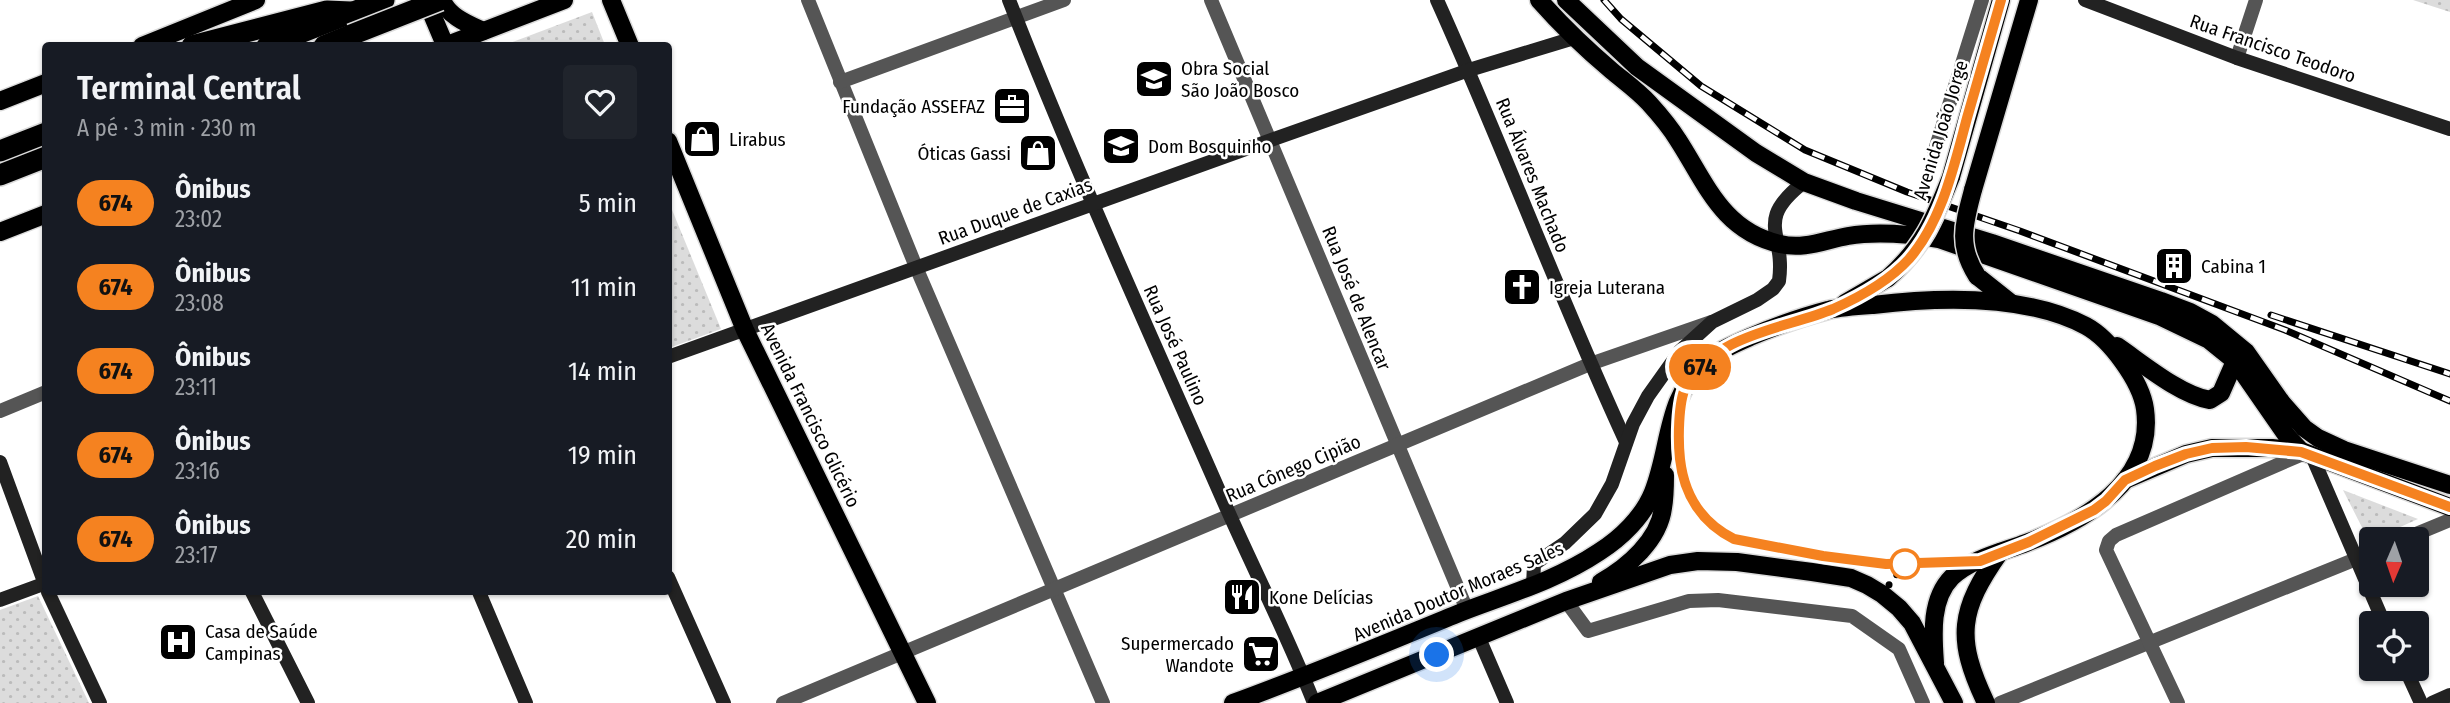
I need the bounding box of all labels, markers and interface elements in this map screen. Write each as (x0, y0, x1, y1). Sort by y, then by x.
street label: Rua Francisco Teodoro (2187, 9, 2359, 88)
place label: Obra Social São João Bosco (1181, 57, 1299, 102)
school or university icon: Obra Social São João Bosco (1133, 58, 1175, 100)
street label: Avenida João Jorge (1908, 58, 1973, 203)
button: heart (563, 65, 637, 139)
text: Terminal Central (77, 68, 301, 108)
office icon: Fundação ASSEFAZ (991, 85, 1033, 127)
street label: Rua Álvares Machado (1491, 94, 1574, 256)
place label: Fundação ASSEFAZ (842, 95, 985, 118)
text: A pé · 3 min · 230 m (77, 114, 256, 142)
shop icon: Lirabus (681, 118, 723, 160)
school or university icon: Dom Bosquinho (1100, 125, 1142, 167)
place label: Lirabus (729, 128, 786, 151)
shop icon: Óticas Gassi (1017, 132, 1059, 174)
place label: Dom Bosquinho (1148, 135, 1272, 158)
place label: Óticas Gassi (917, 142, 1011, 165)
street label: Rua Duque de Caxias (935, 173, 1095, 250)
text: Ônibus (175, 174, 251, 205)
text: 5 min (579, 188, 637, 219)
text: 674 (99, 189, 132, 217)
text: 23:02 (175, 205, 222, 233)
street label: Rua José de Alencar (1317, 223, 1396, 374)
building icon: Cabina 1 (2153, 245, 2195, 287)
place label: Cabina 1 (2201, 255, 2266, 278)
text: Ônibus (175, 258, 251, 289)
church icon: Igreja Luterana (1501, 266, 1543, 308)
text: 11 min (571, 272, 637, 303)
text: 674 (99, 273, 132, 301)
place label: Igreja Luterana (1549, 276, 1665, 299)
street label: Rua José Paulino (1139, 281, 1212, 409)
text: 23:08 (175, 289, 224, 317)
street label: Avenida Francisco Glicério (756, 319, 865, 511)
text: Ônibus (175, 342, 251, 373)
line badge: 674 (1660, 344, 1740, 390)
text: 674 (1683, 353, 1717, 381)
text: 14 min (568, 356, 637, 387)
text: 674 (99, 357, 132, 385)
text: 23:11 (175, 373, 217, 401)
text: Ônibus (175, 426, 251, 457)
street label: Rua Cônego Cipião (1222, 430, 1364, 507)
text: 19 min (568, 440, 637, 471)
text: 674 (99, 441, 132, 469)
text: 23:16 (175, 457, 220, 485)
text: Ônibus (175, 510, 251, 541)
text: 20 min (566, 524, 637, 555)
text: 674 (99, 525, 132, 553)
north arrow (2359, 527, 2429, 597)
map controls (2359, 527, 2429, 681)
street label: Avenida Doutor Moraes Sales (1350, 537, 1567, 646)
text: 23:17 (175, 541, 218, 569)
unlabelled marker (1890, 549, 1920, 579)
restaurant icon: Kone Delícias (1221, 576, 1263, 618)
place label: Kone Delícias (1269, 586, 1373, 609)
button: locate (2359, 611, 2429, 681)
place label: Casa de Saúde Campinas (205, 620, 318, 665)
hospital icon: Casa de Saúde Campinas (157, 621, 199, 663)
place label: Supermercado Wandote (1121, 632, 1234, 677)
supermarket icon: Supermercado Wandote (1240, 633, 1282, 675)
your location (1419, 637, 1454, 672)

